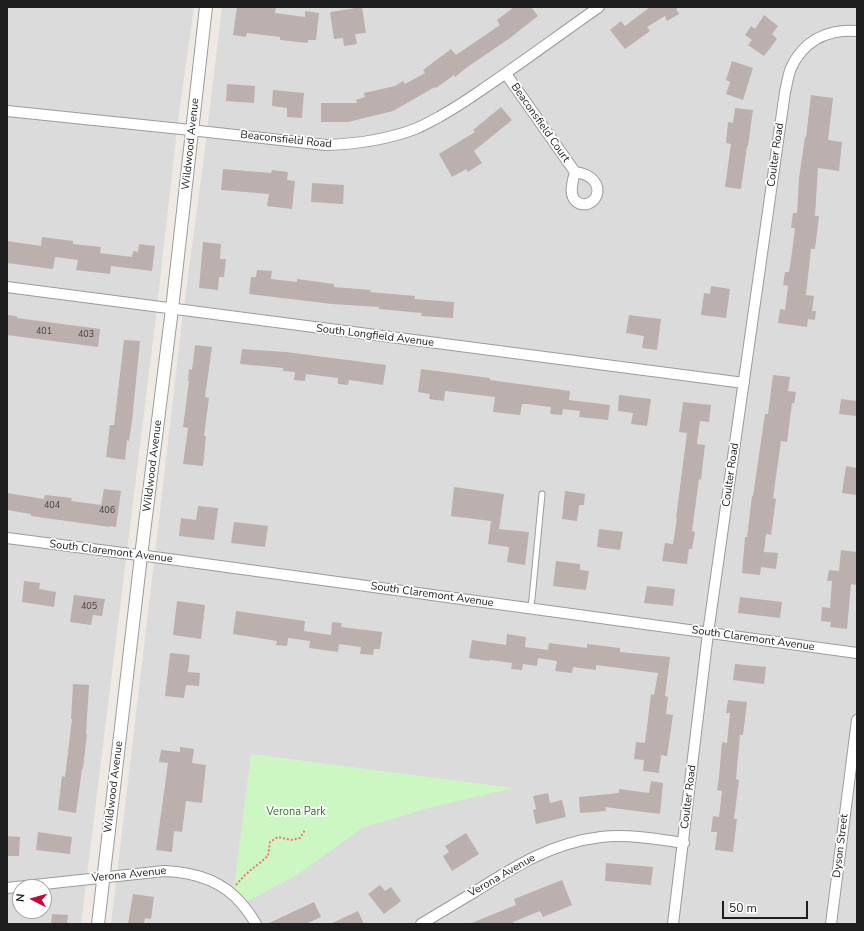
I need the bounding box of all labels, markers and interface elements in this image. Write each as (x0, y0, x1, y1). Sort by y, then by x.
street label: Beaconsfield Court (508, 81, 572, 165)
street label: Wildwood Avenue (180, 97, 202, 191)
street label: Coulter Road (765, 122, 787, 188)
street label: Beaconsfield Road (240, 129, 332, 151)
street label: South Longfield Avenue (315, 322, 435, 350)
house number: 401 (36, 327, 52, 337)
house number: 403 (78, 330, 94, 340)
street label: Wildwood Avenue (141, 419, 165, 513)
street label: Coulter Road (720, 442, 742, 508)
house number: 404 (44, 501, 60, 511)
house number: 406 (99, 506, 115, 516)
street label: South Claremont Avenue (49, 538, 173, 566)
street label: South Claremont Avenue (370, 580, 494, 610)
house number: 405 (81, 602, 97, 612)
street label: South Claremont Avenue (691, 624, 815, 654)
street label: Wildwood Avenue (102, 740, 126, 834)
street label: Coulter Road (679, 764, 699, 830)
park label: Verona Park (266, 805, 326, 819)
street label: Dyson Street (831, 813, 851, 879)
street label: Verona Avenue (466, 852, 538, 900)
street label: Verona Avenue (91, 865, 167, 885)
north arrow (12, 879, 52, 919)
text: N (13, 893, 28, 903)
scale bar (724, 893, 810, 919)
text: 50 m (729, 900, 757, 916)

